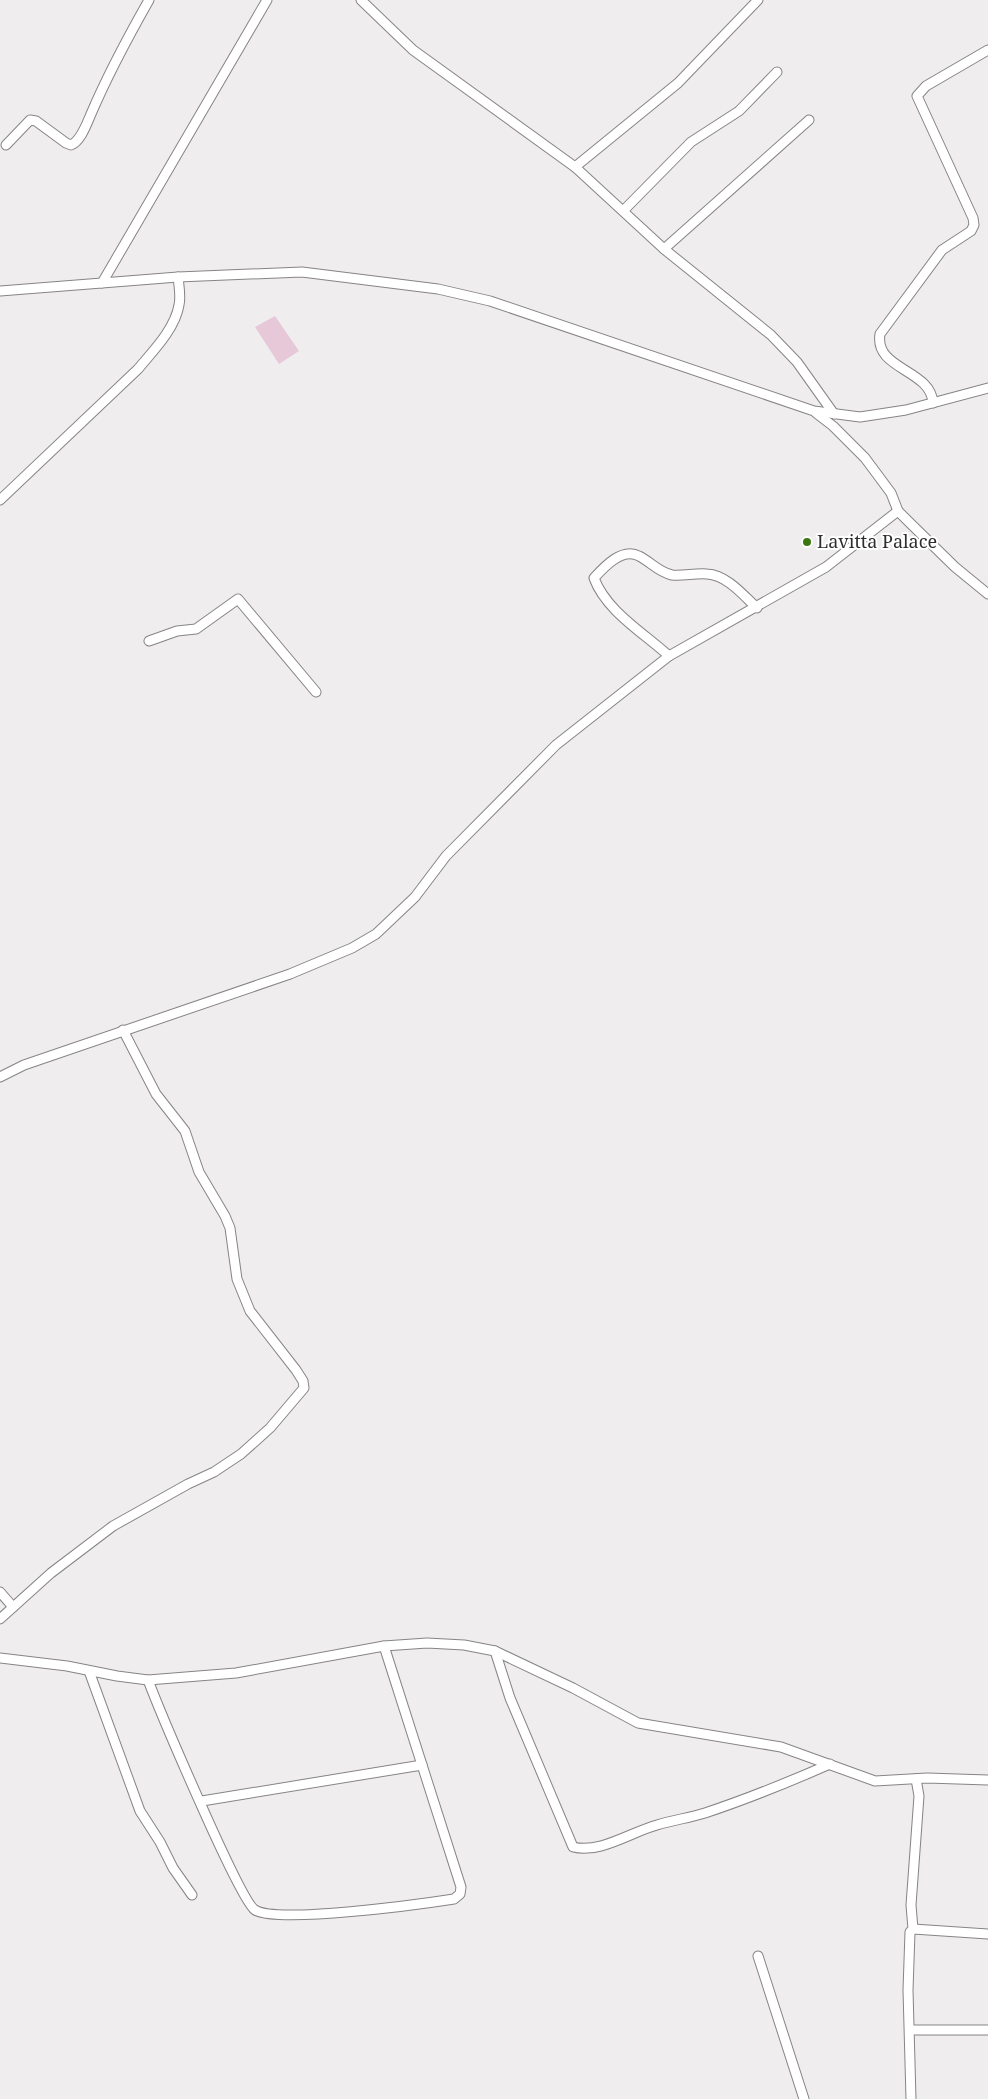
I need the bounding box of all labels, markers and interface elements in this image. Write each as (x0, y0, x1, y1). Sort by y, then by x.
place label: Lavitta Palace (817, 529, 937, 553)
marker: Lavitta Palace (801, 536, 813, 548)

